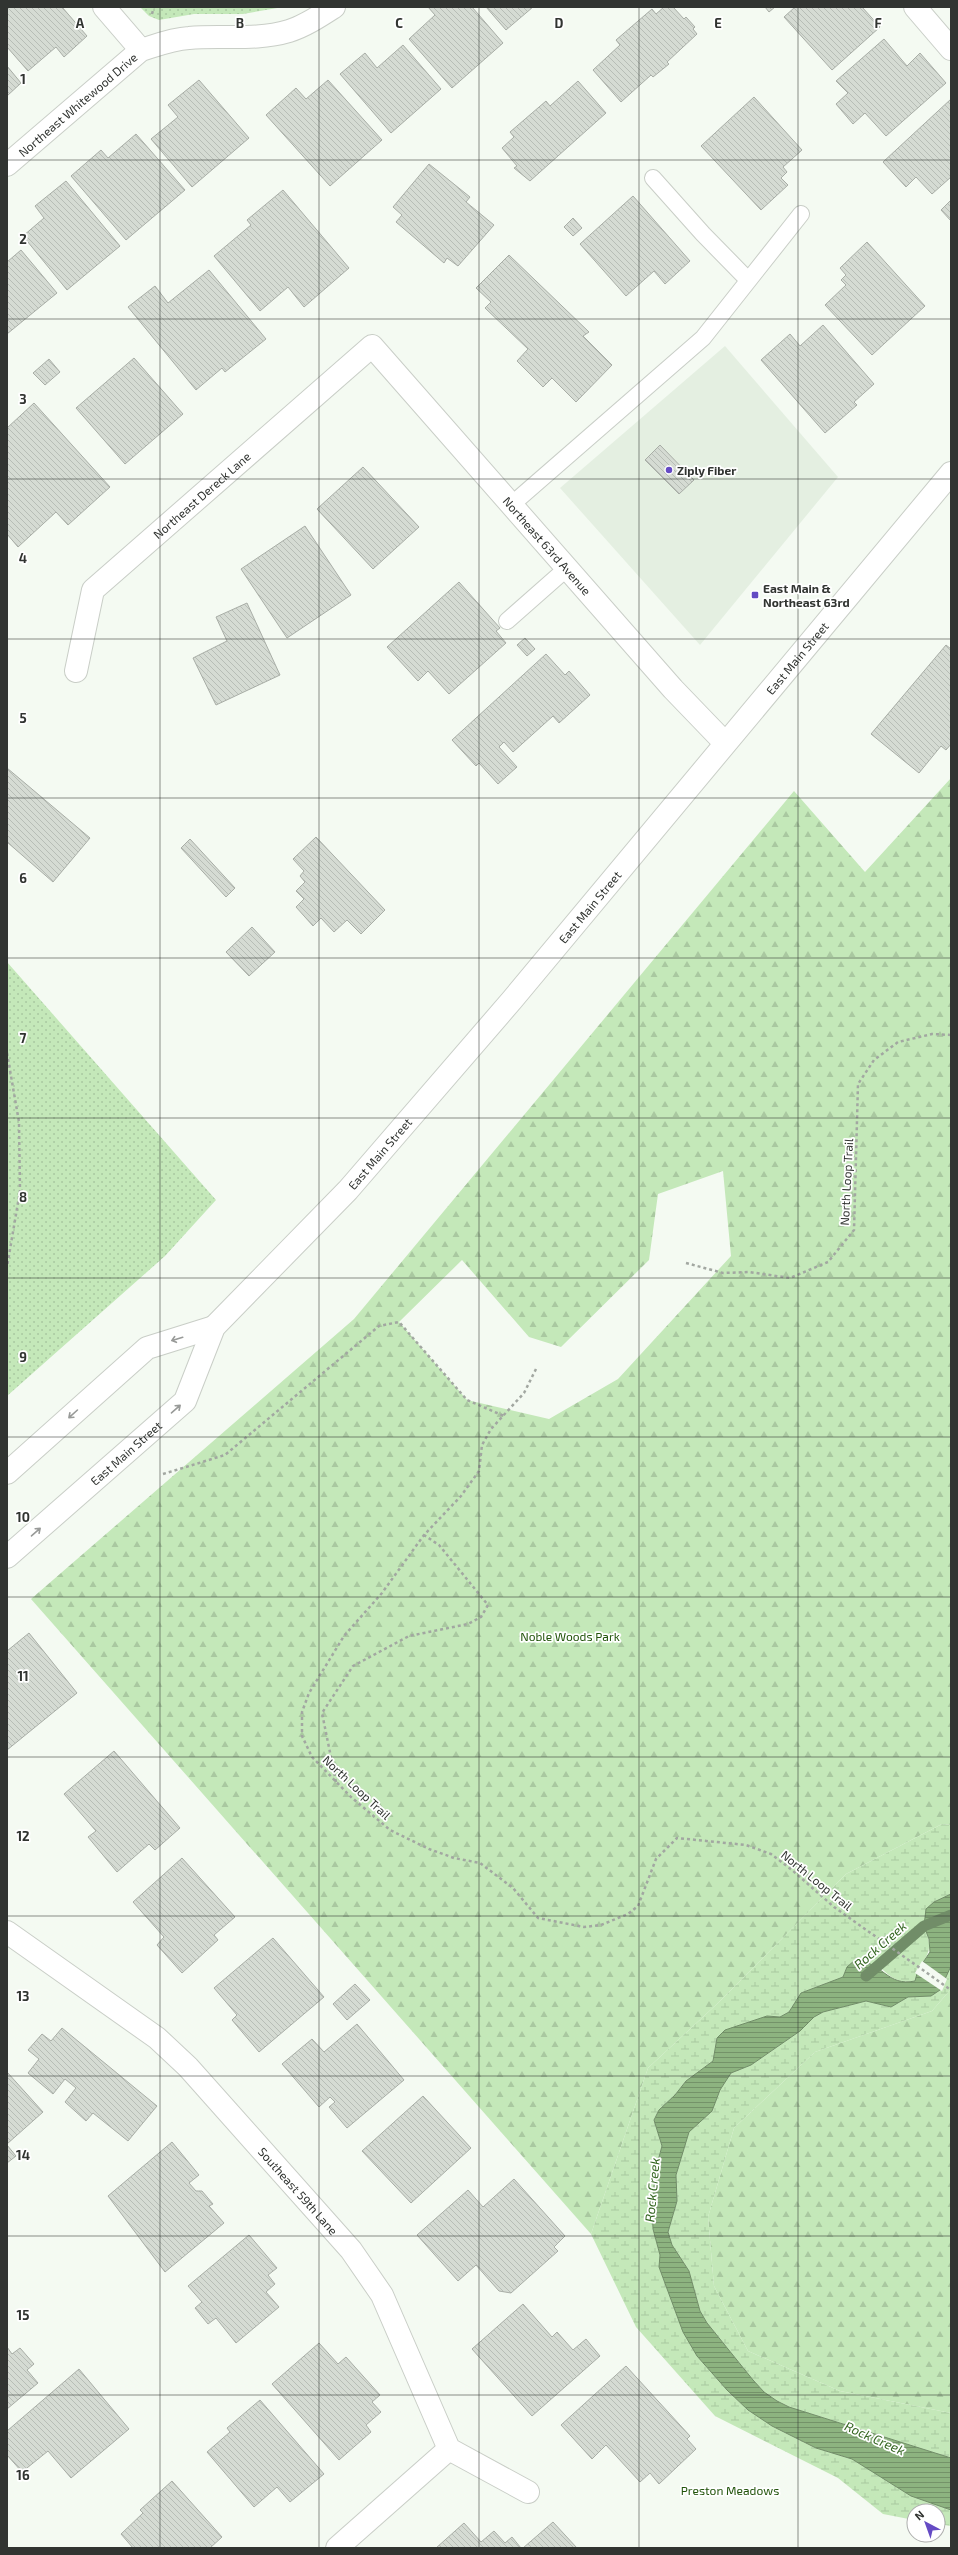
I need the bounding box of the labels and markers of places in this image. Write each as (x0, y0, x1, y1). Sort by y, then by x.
place label: Ziply Fiber (677, 463, 736, 478)
marker: Ziply Fiber (664, 465, 674, 475)
place label: East Main & Northeast 63rd (763, 581, 850, 609)
marker: East Main & Northeast 63rd (750, 590, 760, 600)

